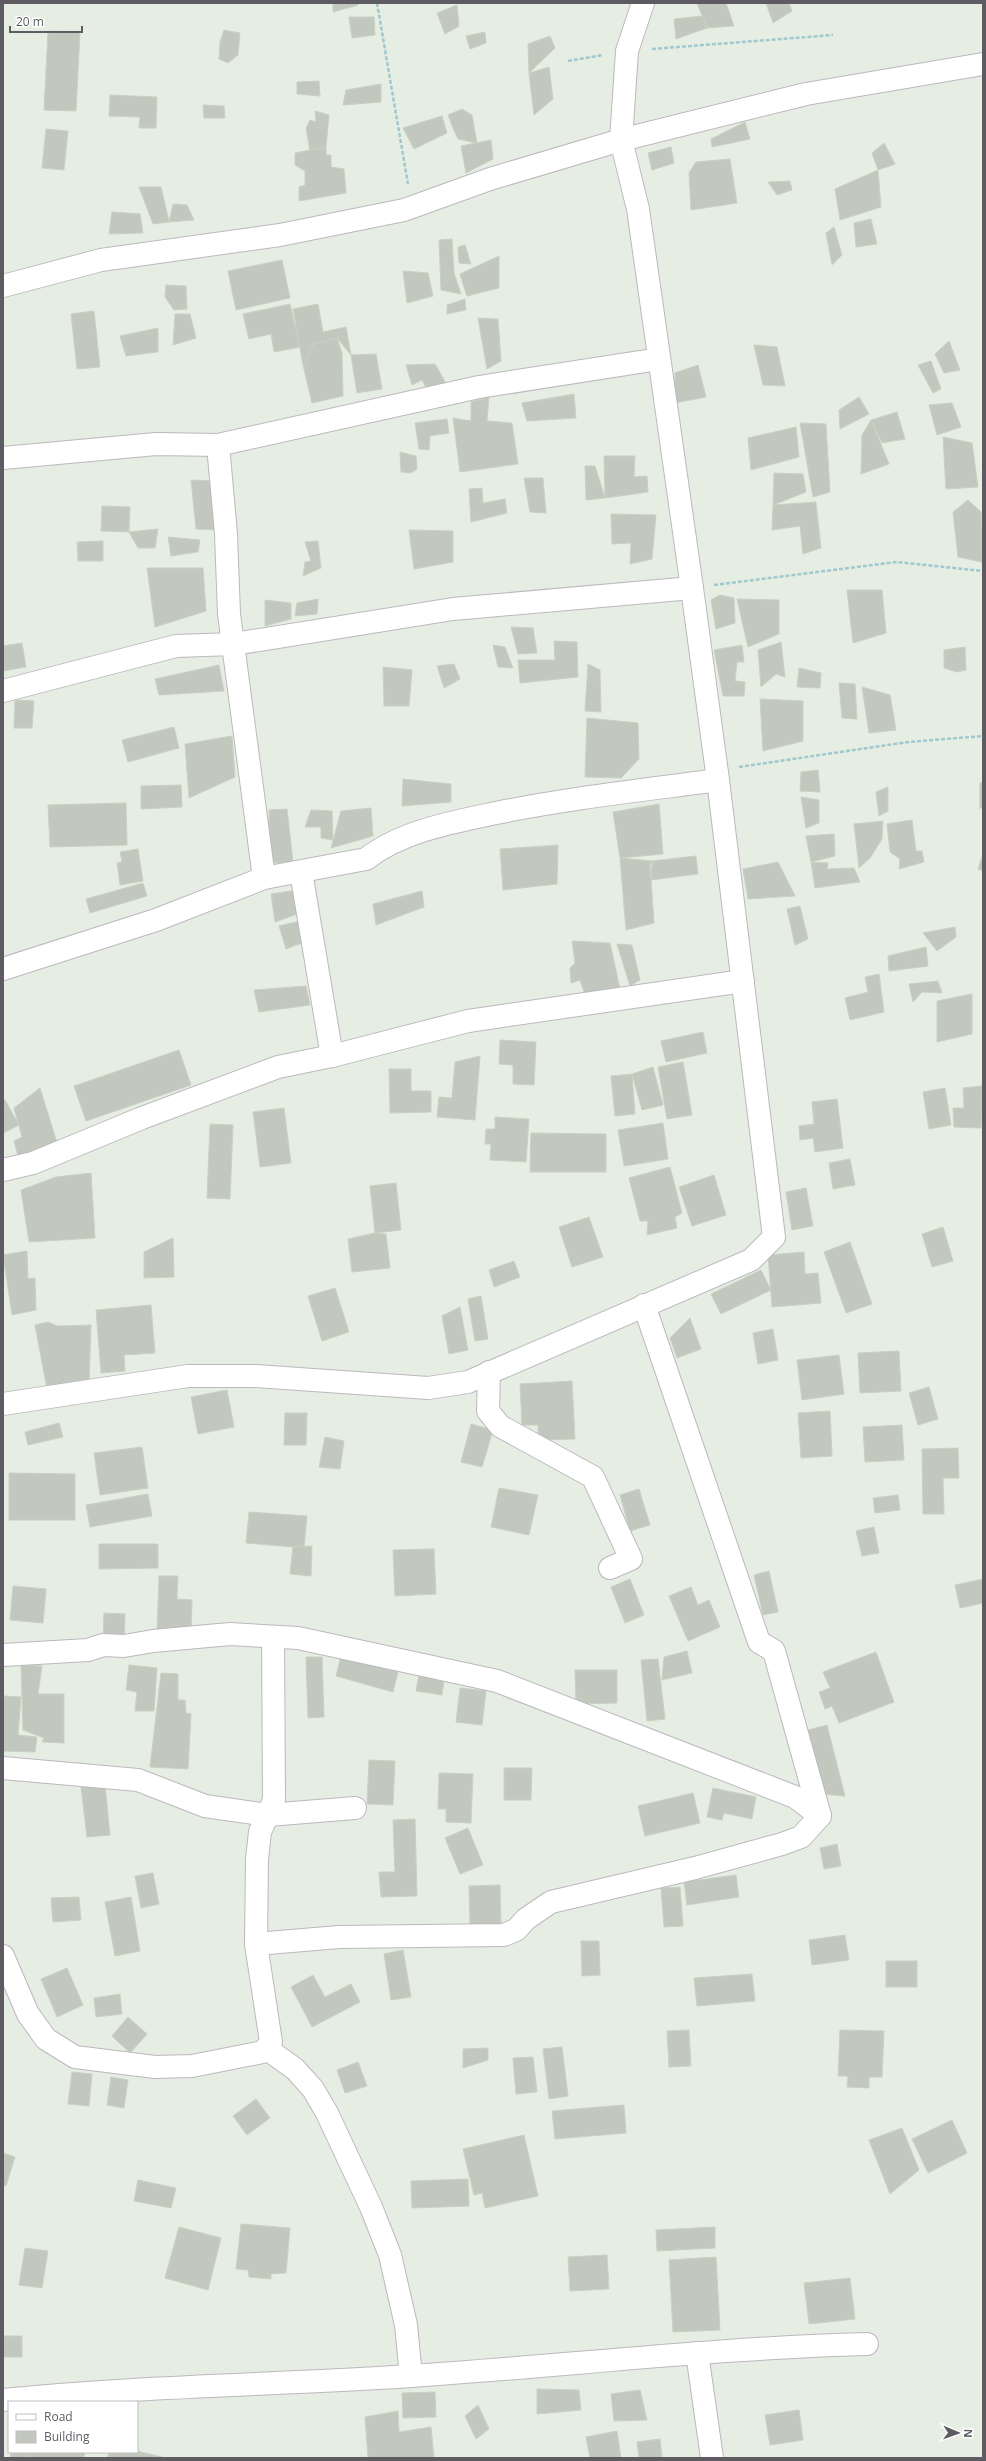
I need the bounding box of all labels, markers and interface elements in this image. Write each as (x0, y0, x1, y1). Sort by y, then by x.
scale bar (10, 8, 82, 34)
text: 20 m (16, 13, 44, 30)
legend (8, 2401, 138, 2453)
text: Road (44, 2408, 73, 2425)
north arrow (938, 2413, 978, 2453)
text: Building (44, 2428, 90, 2445)
text: N (961, 2429, 976, 2438)

